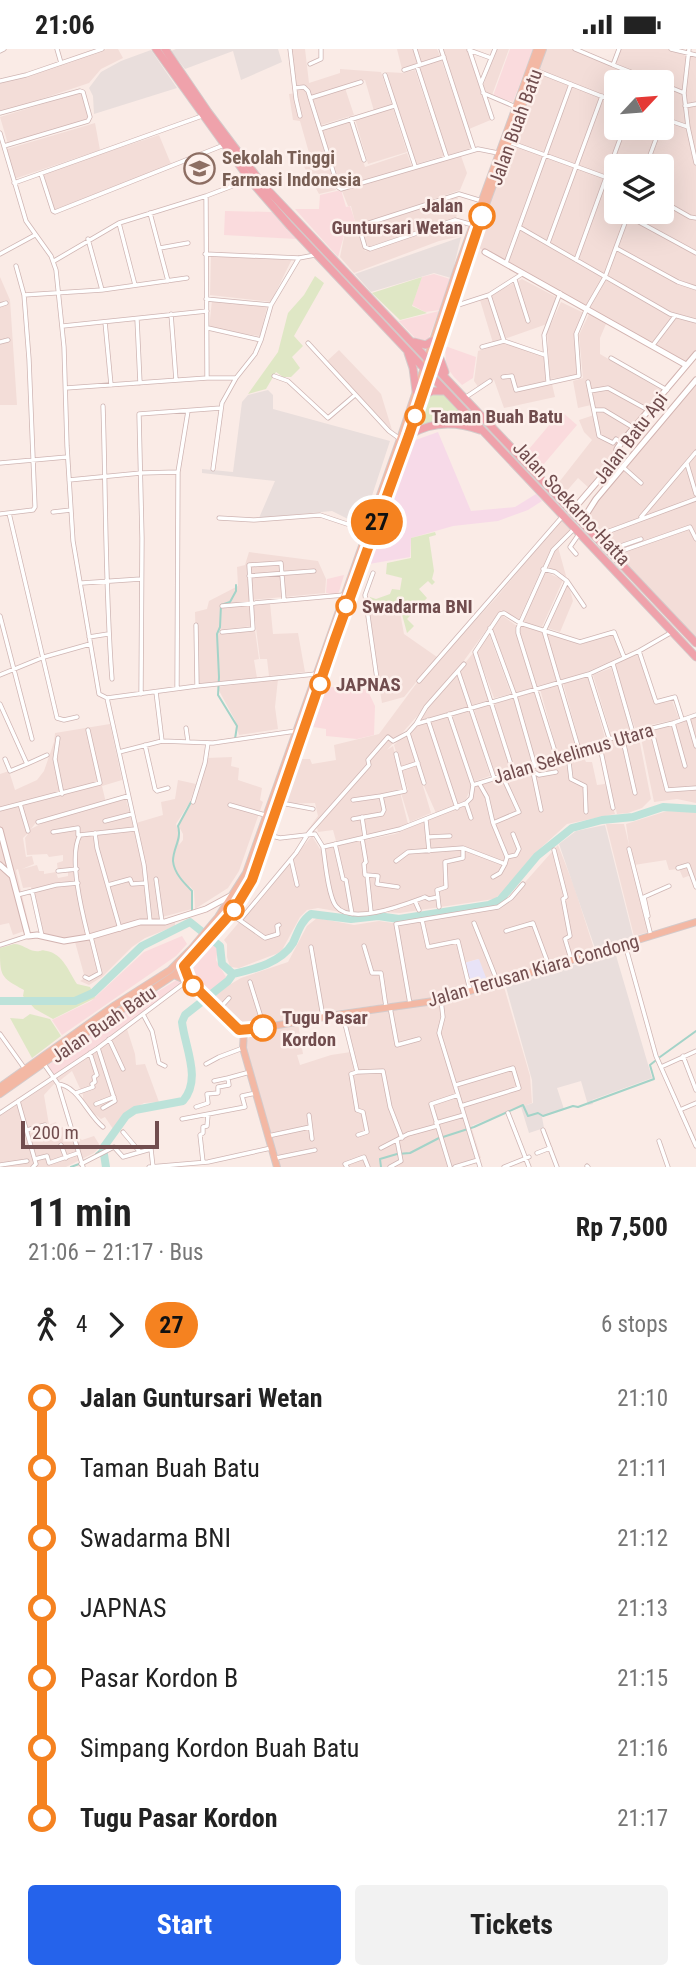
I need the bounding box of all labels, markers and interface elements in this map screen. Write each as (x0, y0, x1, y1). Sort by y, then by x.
text: 21:06 (35, 10, 95, 40)
street label: Jalan Buah Batu (484, 66, 547, 188)
north arrow (604, 70, 674, 140)
map controls (604, 70, 674, 224)
place label: Sekolah Tinggi Farmasi Indonesia (222, 146, 361, 191)
school or university icon: Sekolah Tinggi Farmasi Indonesia (182, 151, 216, 185)
button: layers (604, 154, 674, 224)
place label: Jalan Guntursari Wetan (332, 194, 463, 239)
marker: Jalan Guntursari Wetan (469, 203, 495, 229)
street label: Jalan Batu Api (589, 388, 672, 489)
place label: Taman Buah Batu (431, 405, 563, 428)
marker: Taman Buah Batu (405, 406, 425, 426)
street label: Jalan Soekarno-Hatta (508, 436, 635, 570)
line badge: 27 (346, 499, 408, 545)
text: 27 (365, 508, 389, 536)
place label: Swadarma BNI (362, 595, 473, 618)
marker: Swadarma BNI (336, 596, 356, 616)
place label: JAPNAS (336, 673, 401, 696)
marker: JAPNAS (310, 674, 330, 694)
street label: Jalan Sekelimus Utara (490, 718, 656, 789)
unlabelled marker (224, 900, 244, 920)
street label: Jalan Terusan Kiara Condong (425, 929, 642, 1012)
unlabelled marker (183, 976, 203, 996)
street label: Jalan Buah Batu (46, 981, 160, 1068)
place label: Tugu Pasar Kordon (282, 1006, 368, 1051)
marker: Tugu Pasar Kordon (250, 1015, 276, 1041)
scale bar (21, 1118, 159, 1150)
text: 200 m (32, 1121, 79, 1144)
text: 11 min (28, 1191, 132, 1235)
text: Rp 7,500 (576, 1212, 668, 1242)
text: 21:06 – 21:17 · Bus (28, 1239, 204, 1266)
icon: walk (28, 1306, 66, 1344)
icon: forward (97, 1306, 135, 1344)
text: 4 (76, 1311, 87, 1338)
text: 27 (159, 1311, 184, 1339)
text: 6 stops (601, 1311, 668, 1338)
text: Jalan Guntursari Wetan (80, 1383, 323, 1413)
text: 21:10 (617, 1385, 668, 1412)
text: Taman Buah Batu (80, 1453, 260, 1483)
text: 21:11 (617, 1455, 668, 1482)
text: Swadarma BNI (80, 1523, 231, 1553)
text: 21:12 (617, 1525, 668, 1552)
text: JAPNAS (80, 1593, 167, 1623)
text: 21:13 (617, 1595, 668, 1622)
text: Pasar Kordon B (80, 1663, 238, 1693)
text: 21:15 (617, 1665, 668, 1692)
text: Simpang Kordon Buah Batu (80, 1733, 359, 1763)
text: 21:16 (617, 1735, 668, 1762)
text: Tugu Pasar Kordon (80, 1803, 277, 1833)
text: 21:17 (617, 1805, 668, 1832)
button: Start (28, 1885, 341, 1965)
button: Tickets (355, 1885, 668, 1965)

